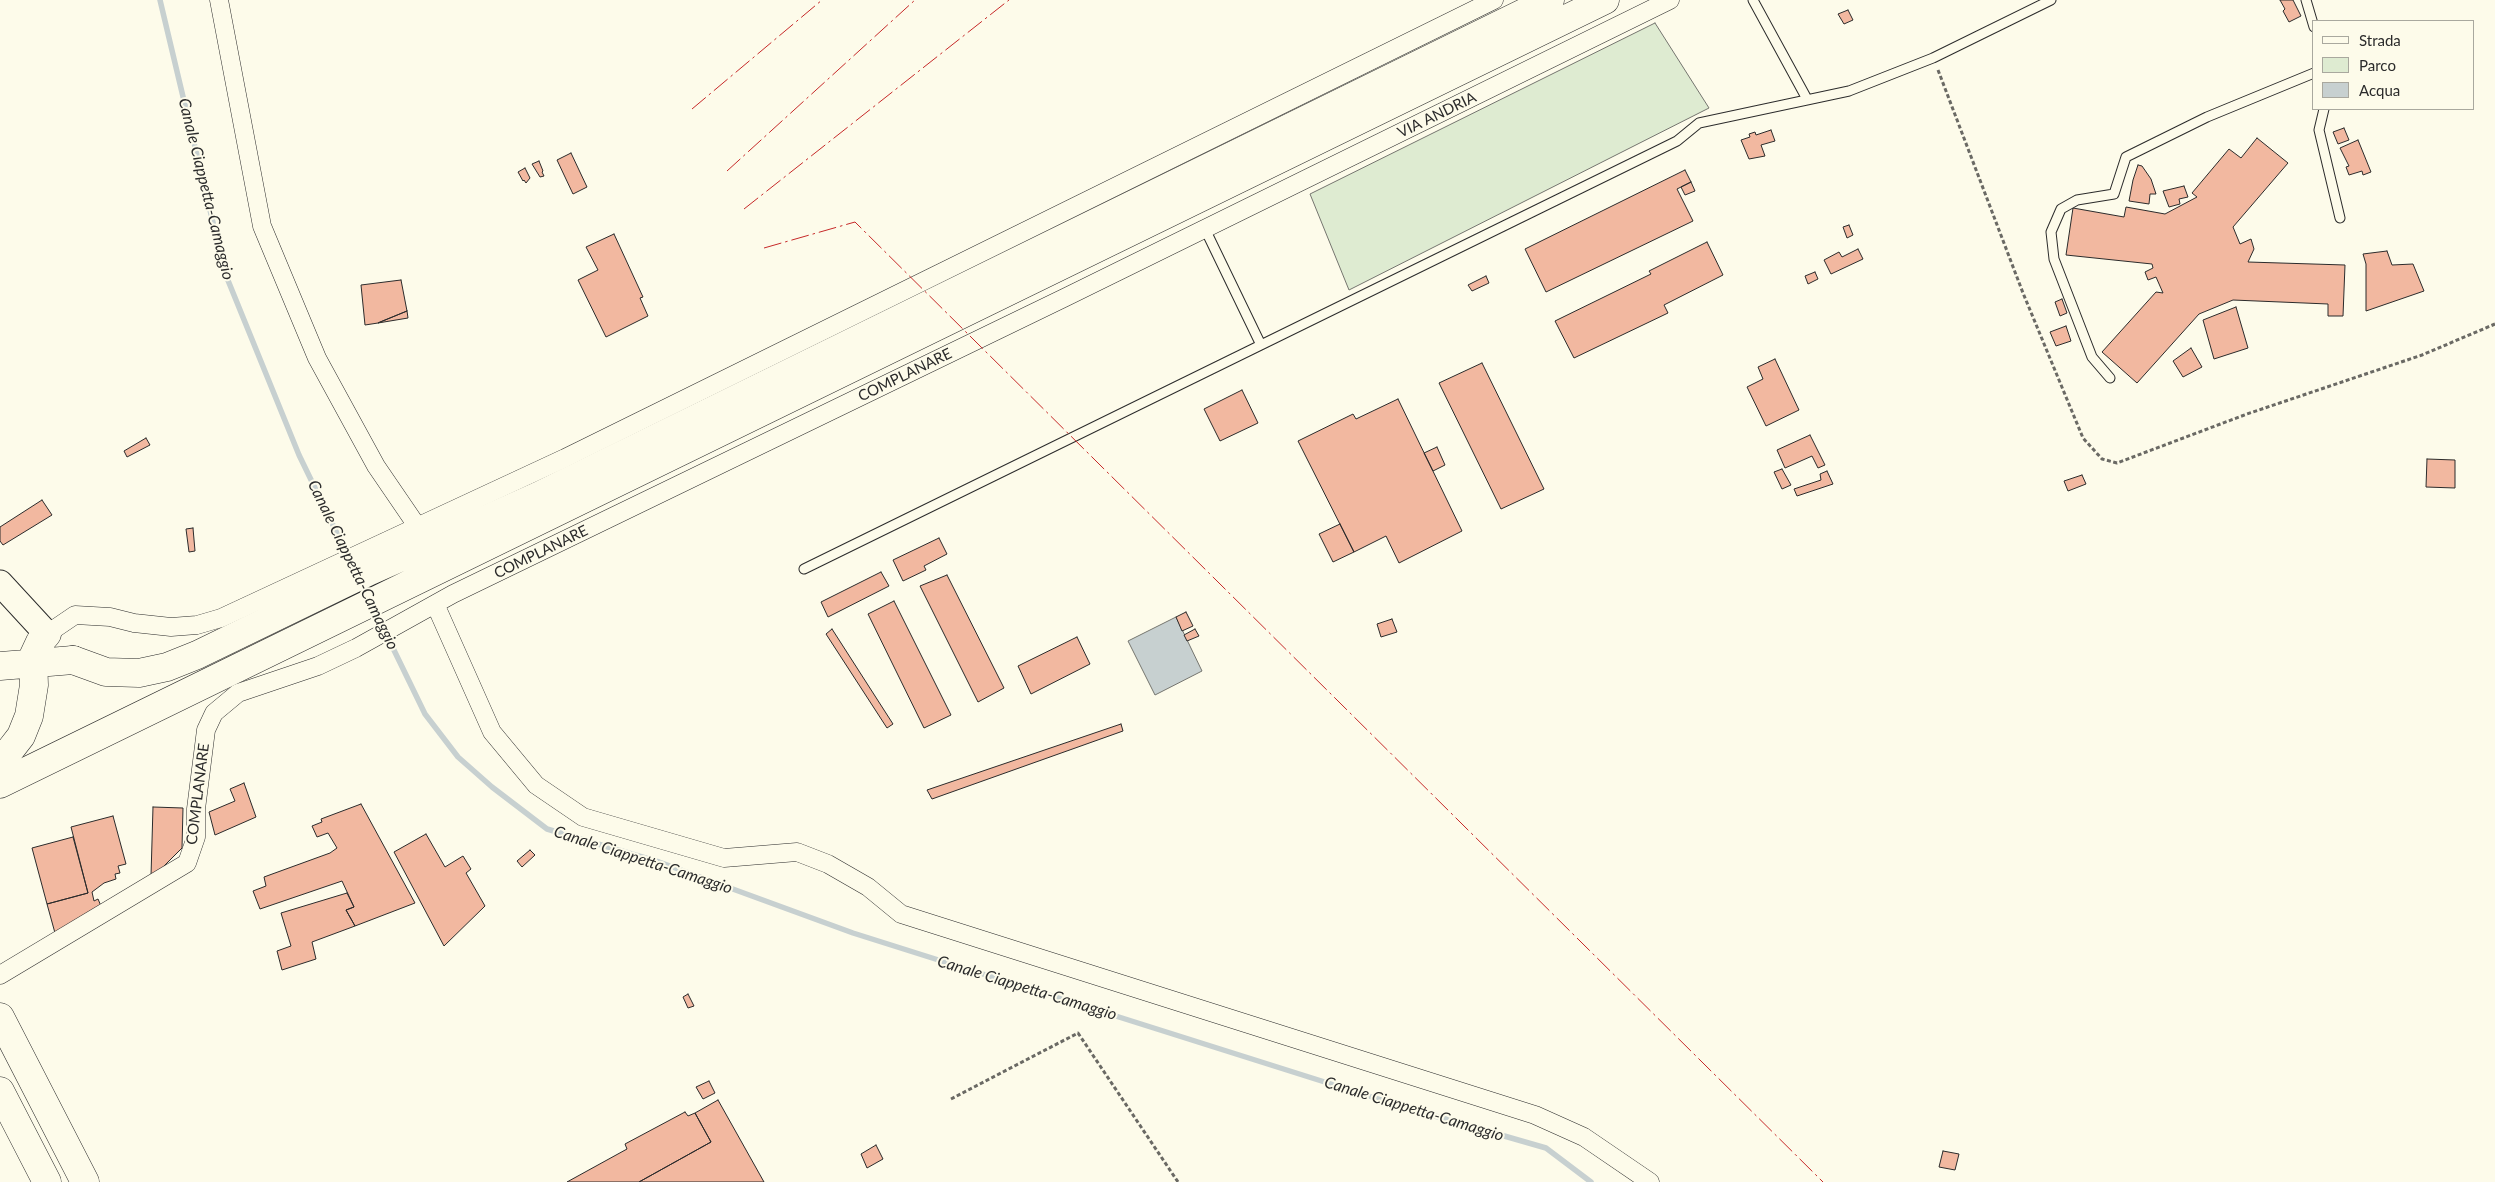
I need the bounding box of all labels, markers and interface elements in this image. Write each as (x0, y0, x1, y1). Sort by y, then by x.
legend (2312, 20, 2475, 110)
text: Strada (2359, 31, 2401, 49)
text: Parco (2359, 56, 2396, 74)
text: Acqua (2359, 81, 2400, 99)
street label: VIA ANDRIA (1395, 88, 1479, 142)
water label: Canale Ciappetta-Camaggio (174, 96, 238, 282)
street label: COMPLANARE (855, 344, 955, 406)
water label: Canale Ciappetta-Camaggio (303, 477, 403, 653)
street label: COMPLANARE (491, 521, 591, 583)
street label: COMPLANARE (183, 742, 213, 846)
water label: Canale Ciappetta-Camaggio (551, 822, 735, 898)
water label: Canale Ciappetta-Camaggio (935, 952, 1119, 1024)
water label: Canale Ciappetta-Camaggio (1322, 1073, 1506, 1145)

